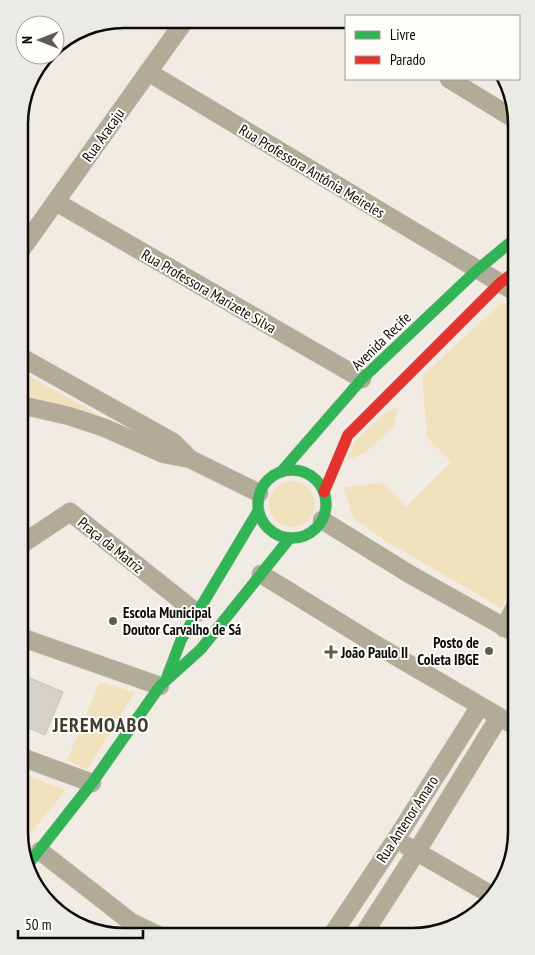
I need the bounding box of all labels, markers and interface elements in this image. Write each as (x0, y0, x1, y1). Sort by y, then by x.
north arrow (15, 15, 65, 65)
legend (345, 15, 520, 80)
text: Livre (390, 25, 416, 44)
text: N (18, 36, 36, 44)
text: Parado (390, 50, 425, 69)
street label: Rua Aracaju (78, 105, 128, 165)
street label: Rua Professora Antônia Meireles (236, 120, 388, 222)
street label: Rua Professora Marizete Silva (138, 245, 280, 337)
street label: Avenida Recife (347, 308, 415, 374)
street label: Praça da Matriz (74, 513, 148, 577)
place label: Escola Municipal Doutor Carvalho de Sá (123, 603, 241, 639)
marker: Escola Municipal Doutor Carvalho de Sá (107, 615, 119, 627)
place label: Posto de Coleta IBGE (417, 633, 479, 669)
place label: João Paulo II (340, 643, 408, 662)
marker: Posto de Coleta IBGE (483, 645, 495, 657)
marker: João Paulo II (325, 646, 337, 658)
district label: JEREMOABO (52, 712, 149, 738)
street label: Rua Antenor Amaro (372, 772, 442, 866)
scale bar (18, 908, 142, 940)
text: 50 m (25, 915, 51, 934)

